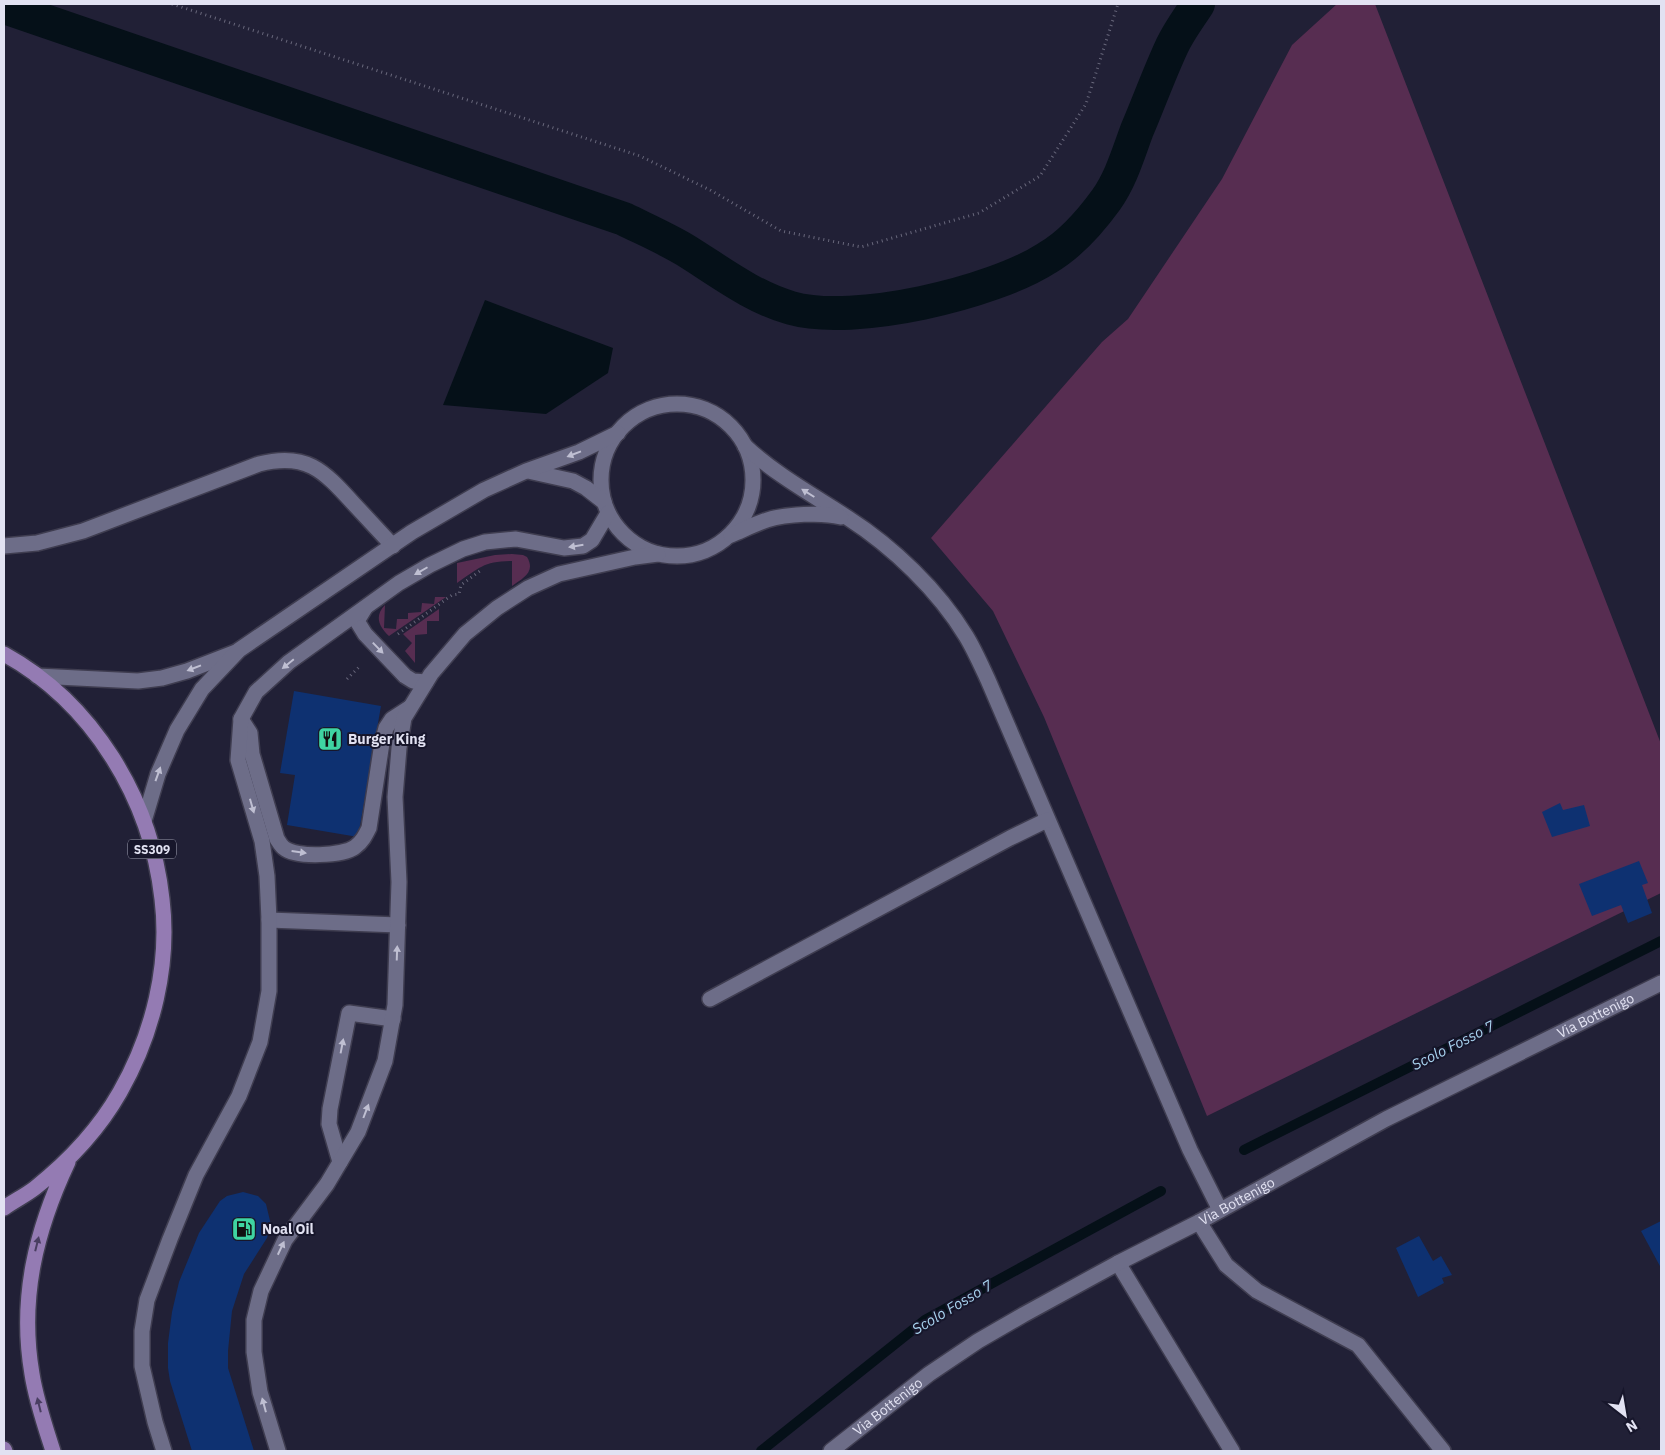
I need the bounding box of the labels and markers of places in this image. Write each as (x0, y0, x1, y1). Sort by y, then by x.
restaurant icon: Burger King (317, 726, 343, 752)
place label: Burger King (348, 730, 426, 748)
fuel station icon: Noal Oil (231, 1216, 257, 1242)
place label: Noal Oil (262, 1220, 314, 1238)

